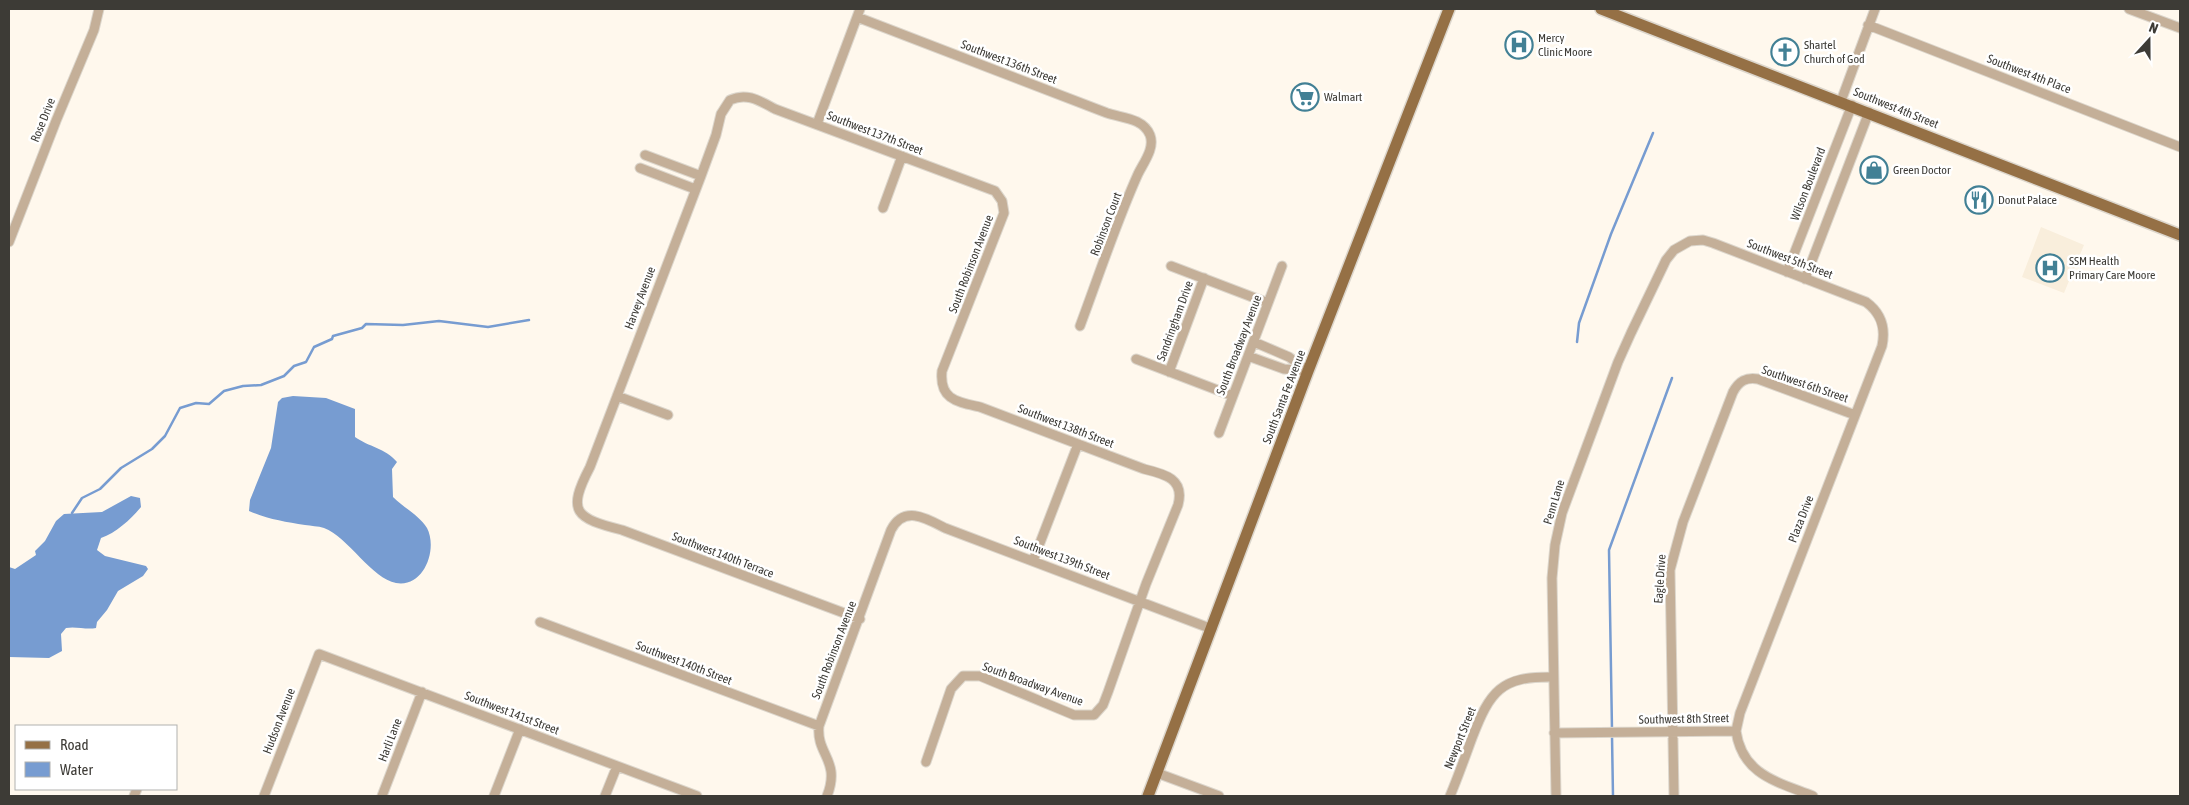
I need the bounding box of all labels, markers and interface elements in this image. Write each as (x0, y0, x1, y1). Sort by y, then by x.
north arrow (2124, 15, 2174, 65)
text: N (2147, 19, 2160, 37)
hospital icon: Mercy Clinic Moore (1504, 30, 1534, 60)
place label: Mercy Clinic Moore (1538, 31, 1592, 59)
street label: Southwest 136th Street (959, 37, 1060, 87)
church icon: Shartel Church of God (1770, 37, 1800, 67)
place label: Shartel Church of God (1804, 38, 1865, 66)
street label: Southwest 4th Place (1985, 52, 2073, 96)
supermarket icon: Walmart (1290, 82, 1320, 112)
street label: Southwest 4th Street (1851, 85, 1941, 132)
place label: Walmart (1324, 90, 1363, 104)
street label: Rose Drive (28, 96, 58, 144)
street label: Southwest 137th Street (825, 108, 926, 158)
street label: Wilson Boulevard (1788, 145, 1828, 223)
shop icon: Green Doctor (1859, 155, 1889, 185)
place label: Green Doctor (1893, 163, 1951, 177)
restaurant icon: Donut Palace (1964, 185, 1994, 215)
street label: Robinson Court (1087, 190, 1125, 258)
place label: Donut Palace (1998, 193, 2057, 207)
street label: South Robinson Avenue (946, 213, 996, 315)
street label: Southwest 5th Street (1745, 236, 1835, 282)
hospital icon: SSM Health Primary Care Moore (2035, 253, 2065, 283)
place label: SSM Health Primary Care Moore (2069, 254, 2155, 282)
street label: Harvey Avenue (622, 265, 658, 331)
street label: Sandringham Drive (1154, 279, 1196, 363)
street label: South Broadway Avenue (1213, 293, 1265, 397)
street label: South Santa Fe Avenue (1260, 348, 1308, 446)
street label: Southwest 6th Street (1760, 363, 1851, 406)
street label: Southwest 138th Street (1016, 401, 1117, 451)
street label: Penn Lane (1541, 478, 1567, 526)
street label: Plaza Drive (1786, 493, 1816, 545)
street label: Southwest 140th Terrace (670, 529, 776, 581)
street label: Southwest 139th Street (1012, 533, 1113, 583)
street label: Eagle Drive (1651, 554, 1669, 604)
street label: South Robinson Avenue (809, 599, 859, 701)
street label: Southwest 140th Street (634, 638, 735, 688)
street label: South Broadway Avenue (981, 659, 1085, 709)
street label: Hudson Avenue (260, 686, 298, 756)
street label: Southwest 141st Street (463, 689, 562, 738)
street label: Newport Street (1441, 704, 1479, 771)
street label: Southwest 8th Street (1639, 711, 1730, 727)
street label: Harli Lane (375, 716, 405, 764)
legend (15, 725, 178, 790)
text: Road (60, 736, 89, 753)
text: Water (60, 761, 93, 778)

